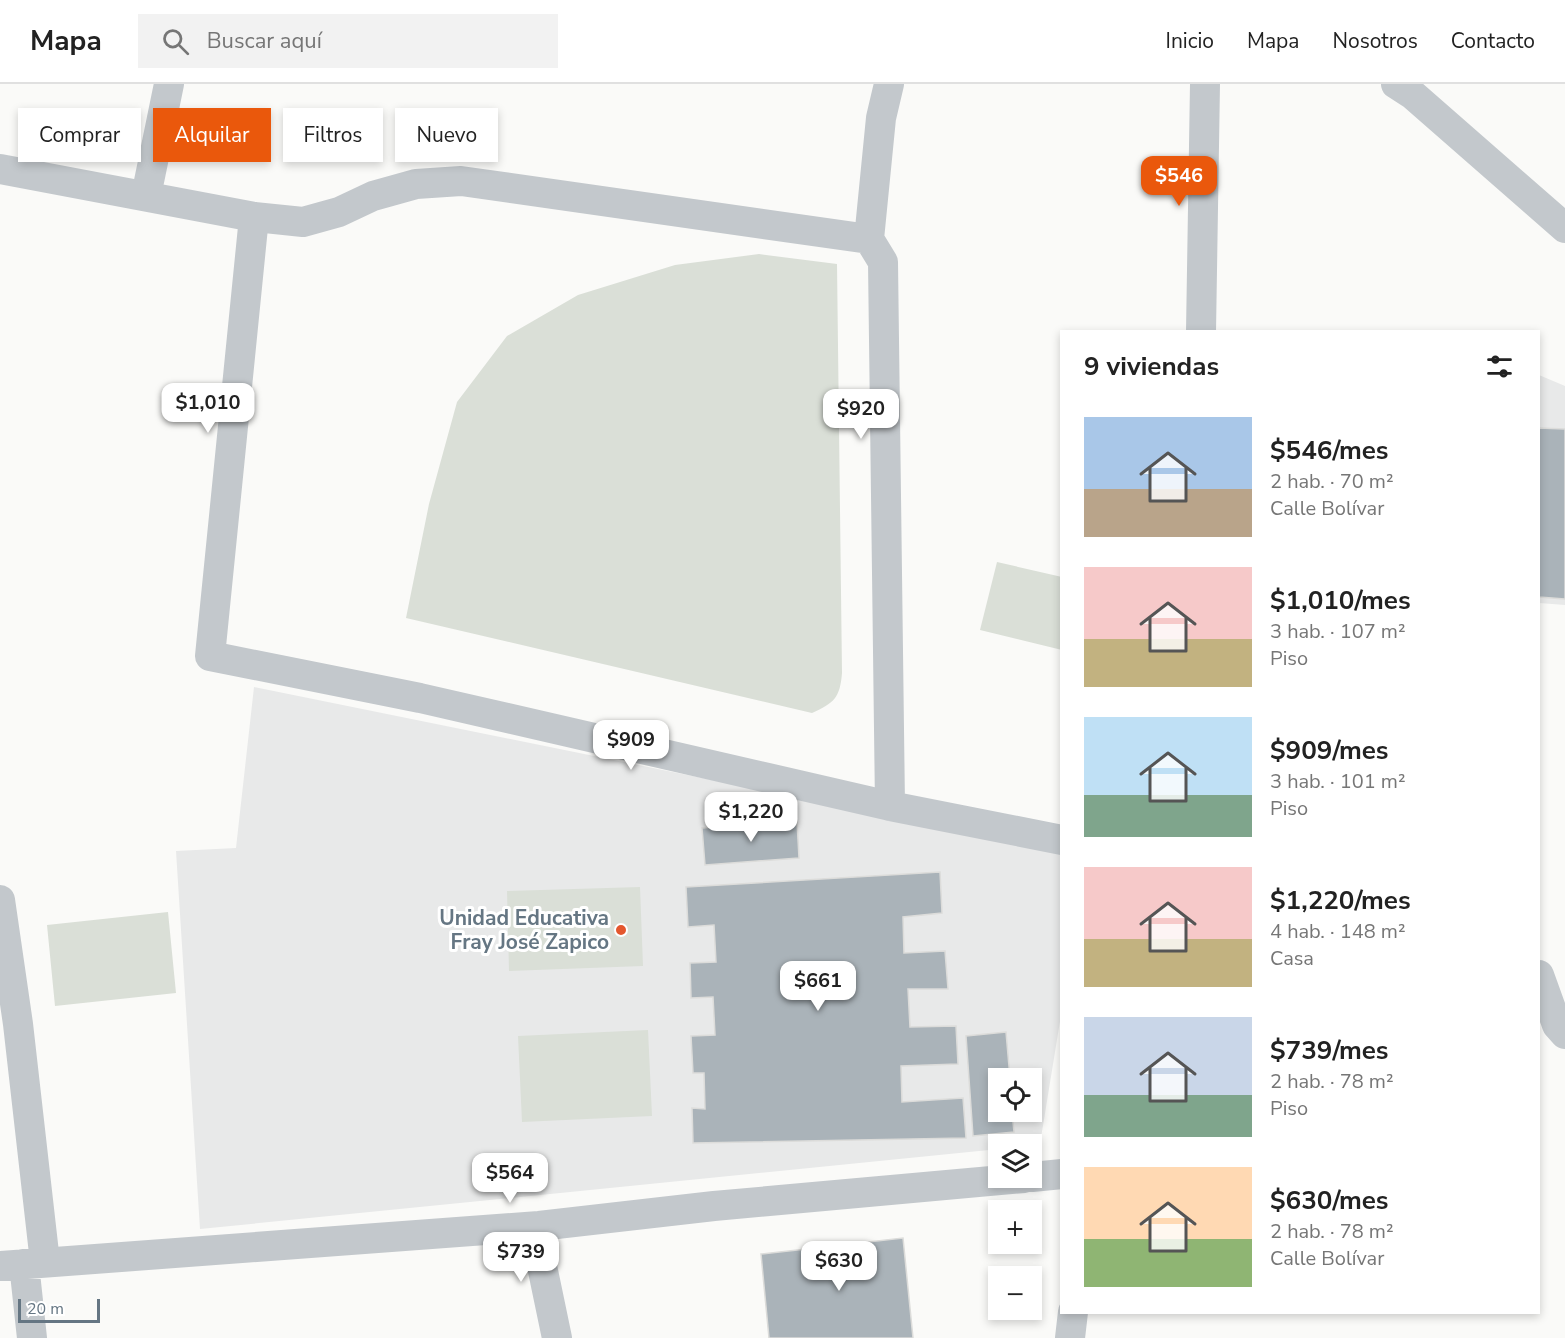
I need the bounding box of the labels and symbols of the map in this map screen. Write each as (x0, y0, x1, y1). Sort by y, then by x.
pin: $546 (1143, 156, 1215, 207)
pin: $1,010 (159, 383, 257, 434)
pin: $920 (825, 389, 897, 440)
pin: $909 (595, 720, 667, 771)
pin: $1,220 (702, 792, 800, 843)
place label: Unidad Educativa Fray José Zapico (439, 904, 609, 956)
marker: Unidad Educativa Fray José Zapico (614, 923, 628, 937)
pin: $661 (782, 961, 854, 1012)
pin: $564 (474, 1153, 546, 1204)
pin: $739 (485, 1232, 557, 1283)
pin: $630 (803, 1241, 875, 1292)
scale bar (18, 1296, 100, 1324)

